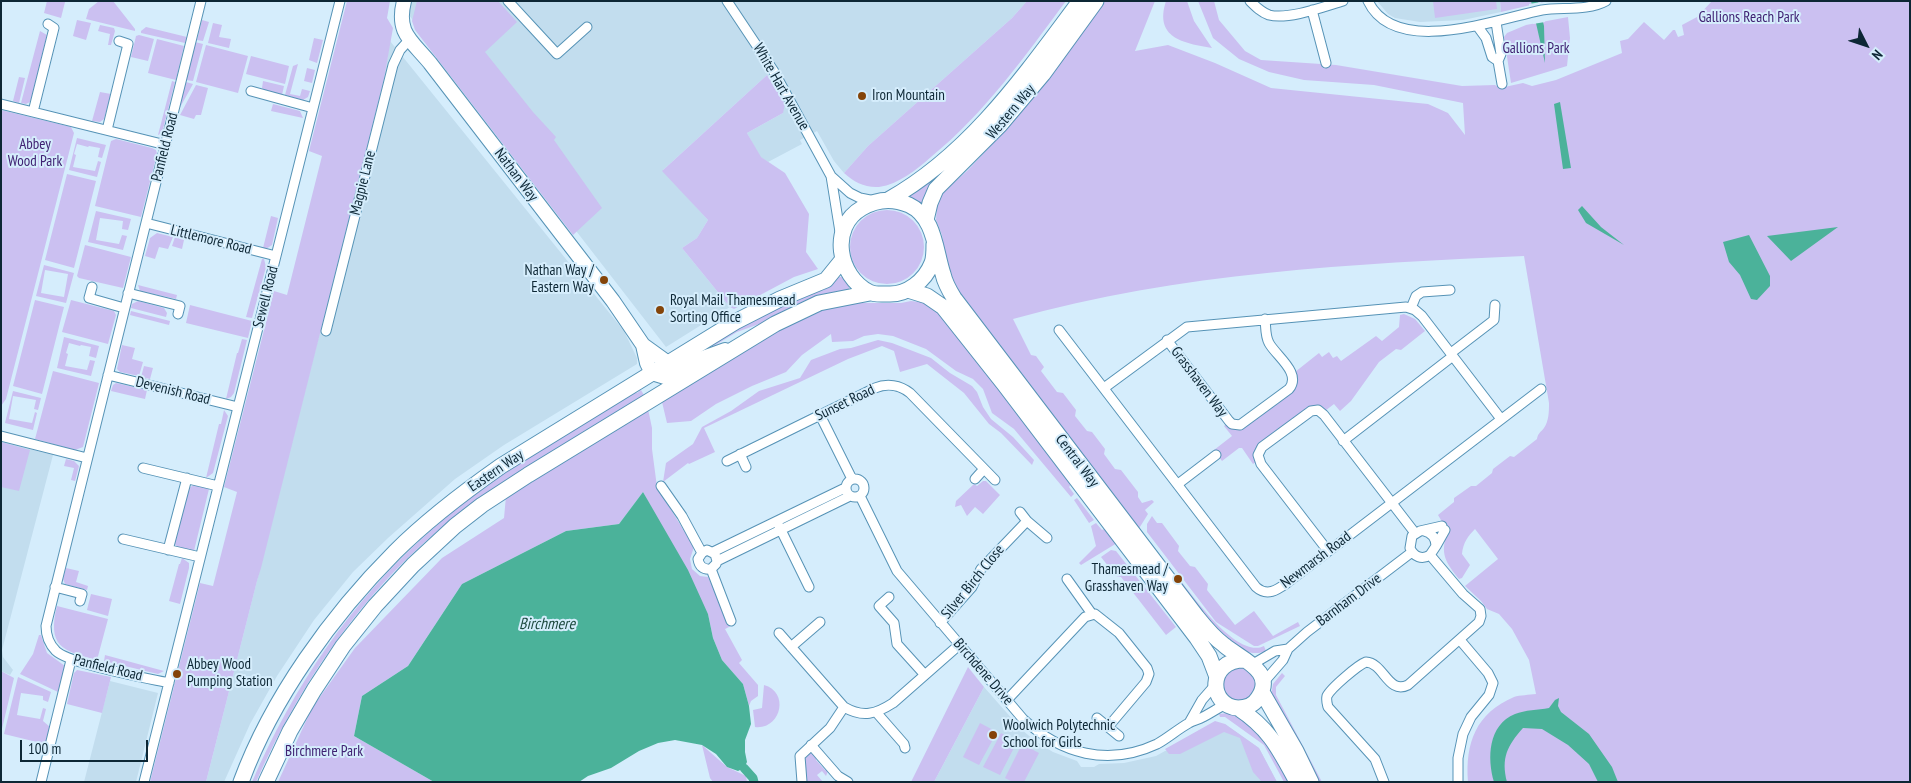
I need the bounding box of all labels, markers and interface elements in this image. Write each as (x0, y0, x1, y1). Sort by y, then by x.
park label: Gallions Reach Park (1698, 9, 1800, 27)
north arrow (1841, 20, 1891, 70)
street label: White Hart Avenue (749, 40, 813, 134)
park label: Gallions Park (1502, 40, 1570, 58)
text: N (1868, 46, 1887, 64)
street label: Western Way (983, 81, 1039, 143)
place label: Iron Mountain (872, 87, 945, 105)
marker: Iron Mountain (856, 90, 868, 102)
street label: Panfield Road (148, 111, 182, 183)
park label: Abbey Wood Park (8, 136, 62, 171)
street label: Nathan Way (490, 145, 542, 205)
street label: Magpie Lane (346, 149, 380, 217)
street label: Littlemore Road (169, 221, 253, 259)
place label: Nathan Way / Eastern Way (525, 262, 594, 297)
street label: Sewell Road (250, 264, 282, 330)
marker: Nathan Way / Eastern Way (598, 274, 610, 286)
place label: Royal Mail Thamesmead Sorting Office (670, 292, 796, 327)
marker: Royal Mail Thamesmead Sorting Office (654, 304, 666, 316)
street label: Grasshaven Way (1167, 343, 1231, 421)
street label: Devenish Road (134, 373, 212, 409)
street label: Sunset Road (812, 381, 878, 425)
street label: Central Way (1051, 431, 1103, 491)
street label: Eastern Way (465, 446, 527, 496)
street label: Newmarsh Road (1277, 528, 1355, 592)
street label: Silver Birch Close (938, 541, 1008, 623)
place label: Thamesmead / Grasshaven Way (1085, 561, 1168, 596)
street label: Barnham Drive (1313, 570, 1385, 630)
marker: Thamesmead / Grasshaven Way (1172, 573, 1184, 585)
water label: Birchmere (519, 614, 575, 634)
street label: Birchdene Drive (949, 635, 1017, 709)
street label: Panfield Road (72, 651, 144, 685)
place label: Abbey Wood Pumping Station (187, 656, 273, 691)
marker: Abbey Wood Pumping Station (171, 668, 183, 680)
place label: Woolwich Polytechnic School for Girls (1003, 717, 1115, 752)
marker: Woolwich Polytechnic School for Girls (987, 729, 999, 741)
scale bar (22, 730, 150, 762)
text: 100 m (28, 739, 61, 758)
park label: Birchmere Park (285, 743, 363, 761)

